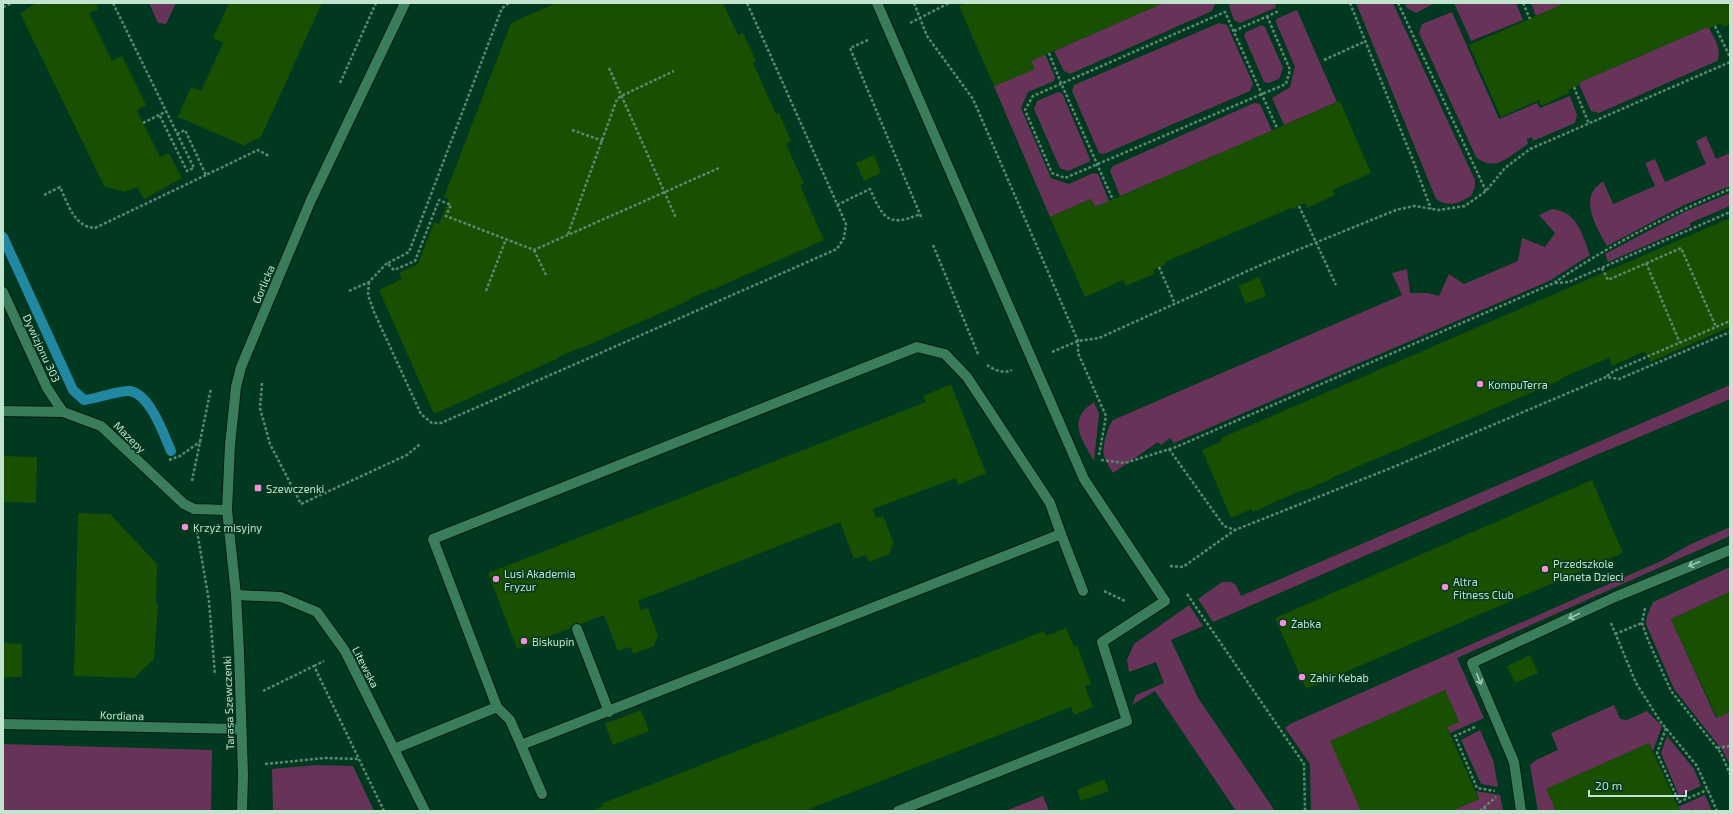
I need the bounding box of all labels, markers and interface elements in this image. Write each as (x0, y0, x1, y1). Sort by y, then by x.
street label: Gorlicka (249, 263, 277, 305)
street label: Dywizjonu 303 (20, 312, 63, 384)
place label: KompuTerra (1488, 378, 1548, 391)
marker: KompuTerra (1475, 379, 1485, 389)
street label: Mazepy (111, 419, 149, 455)
place label: Szewczenki (266, 482, 324, 495)
marker: Szewczenki (253, 483, 263, 493)
place label: Krzyż misyjny (193, 521, 262, 535)
marker: Krzyż misyjny (180, 522, 190, 532)
place label: Przedszkole Planeta Dzieci (1553, 557, 1623, 583)
one-way arrow (1688, 561, 1700, 569)
marker: Przedszkole Planeta Dzieci (1540, 564, 1550, 574)
place label: Lusi Akademia Fryzur (504, 567, 576, 593)
marker: Lusi Akademia Fryzur (491, 574, 501, 584)
place label: Altra Fitness Club (1453, 575, 1514, 601)
marker: Altra Fitness Club (1440, 582, 1450, 592)
one-way arrow (1569, 612, 1581, 620)
place label: Żabka (1291, 617, 1321, 630)
marker: Żabka (1278, 618, 1288, 628)
place label: Biskupin (532, 635, 575, 648)
marker: Biskupin (519, 636, 529, 646)
street label: Litewska (350, 644, 382, 690)
street label: Tarasa Szewczenki (220, 656, 236, 750)
place label: Zahir Kebab (1310, 671, 1369, 684)
marker: Zahir Kebab (1297, 672, 1307, 682)
one-way arrow (1476, 672, 1484, 684)
street label: Kordiana (100, 708, 144, 722)
scale bar (1589, 772, 1686, 798)
text: 20 m (1595, 778, 1622, 792)

